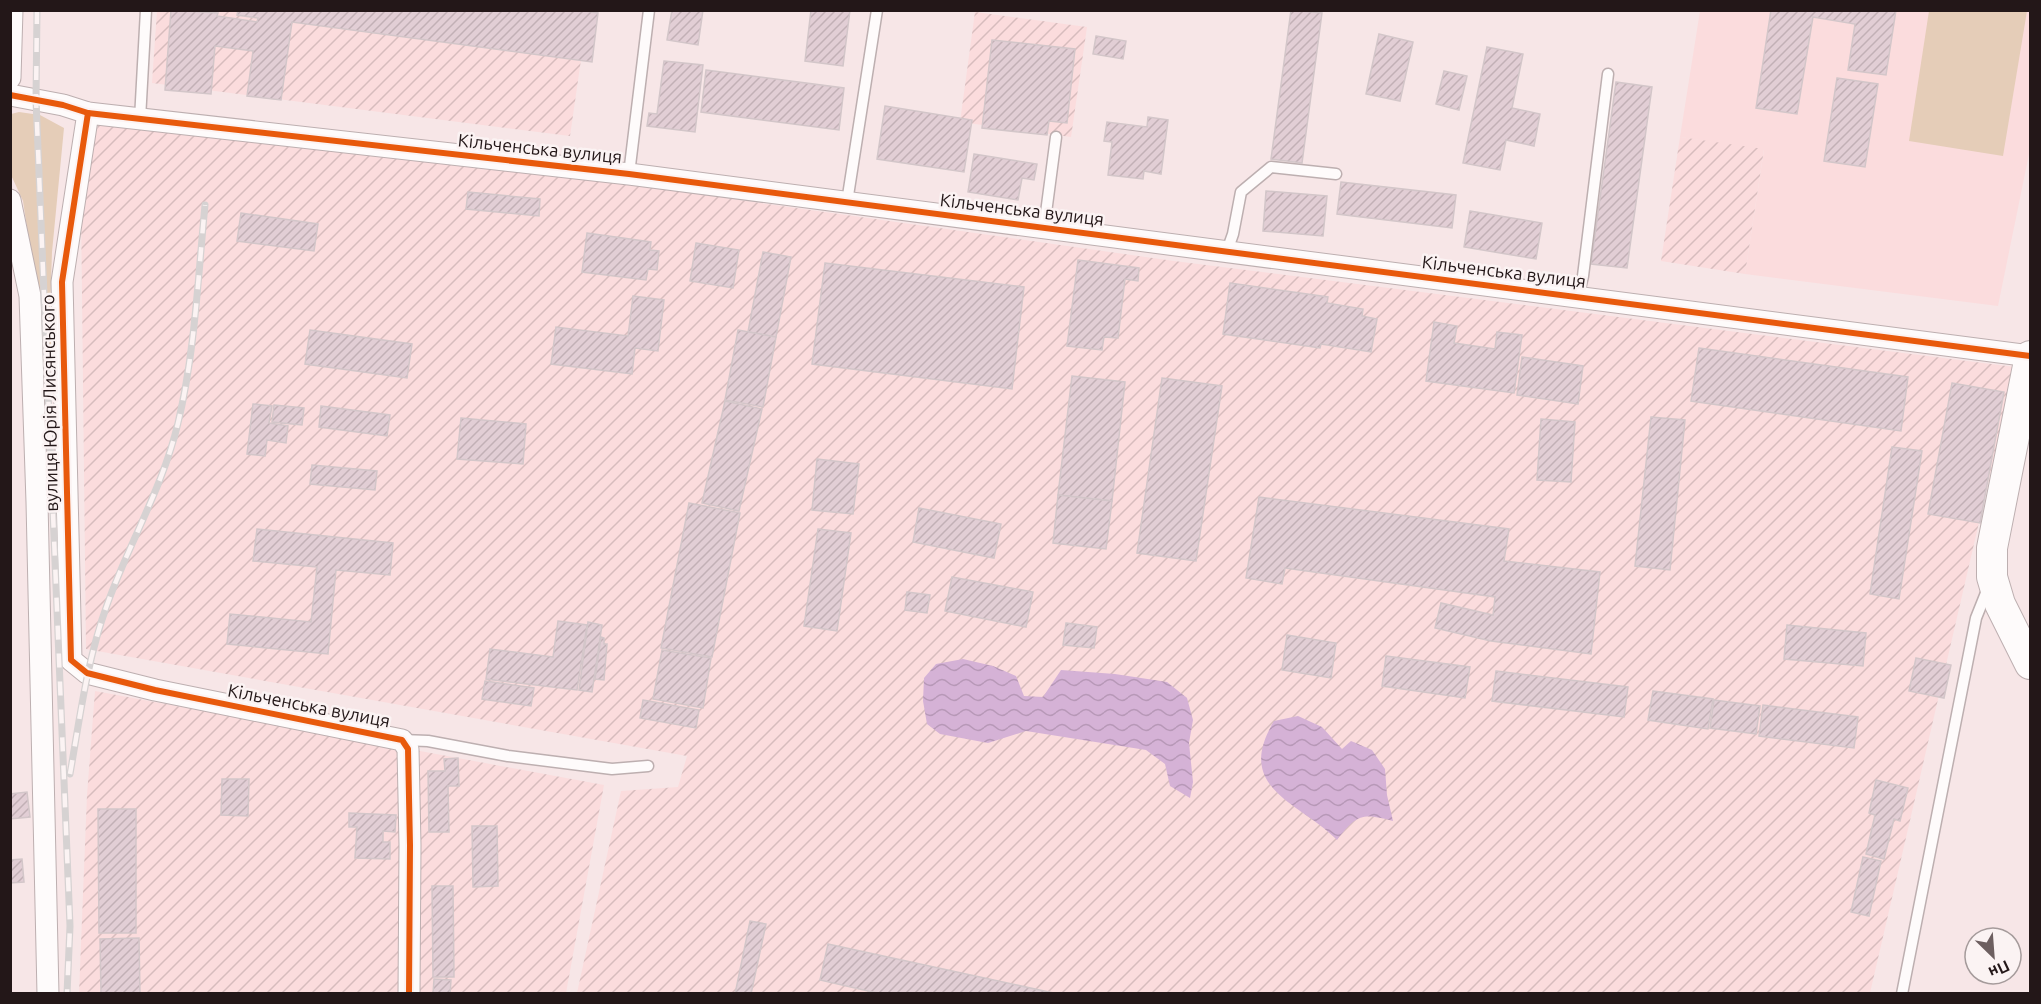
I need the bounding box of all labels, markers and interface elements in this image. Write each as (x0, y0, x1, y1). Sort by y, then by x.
street label: Кільченська вулиця (457, 129, 623, 167)
street label: Кільченська вулиця (939, 189, 1105, 229)
street label: Кільченська вулиця (1421, 251, 1587, 291)
street label: вулиця Юрія Лисянського (37, 294, 61, 512)
street label: Кільченська вулиця (226, 679, 392, 731)
north arrow (1963, 926, 2023, 986)
text: Пн (1986, 957, 2013, 982)

